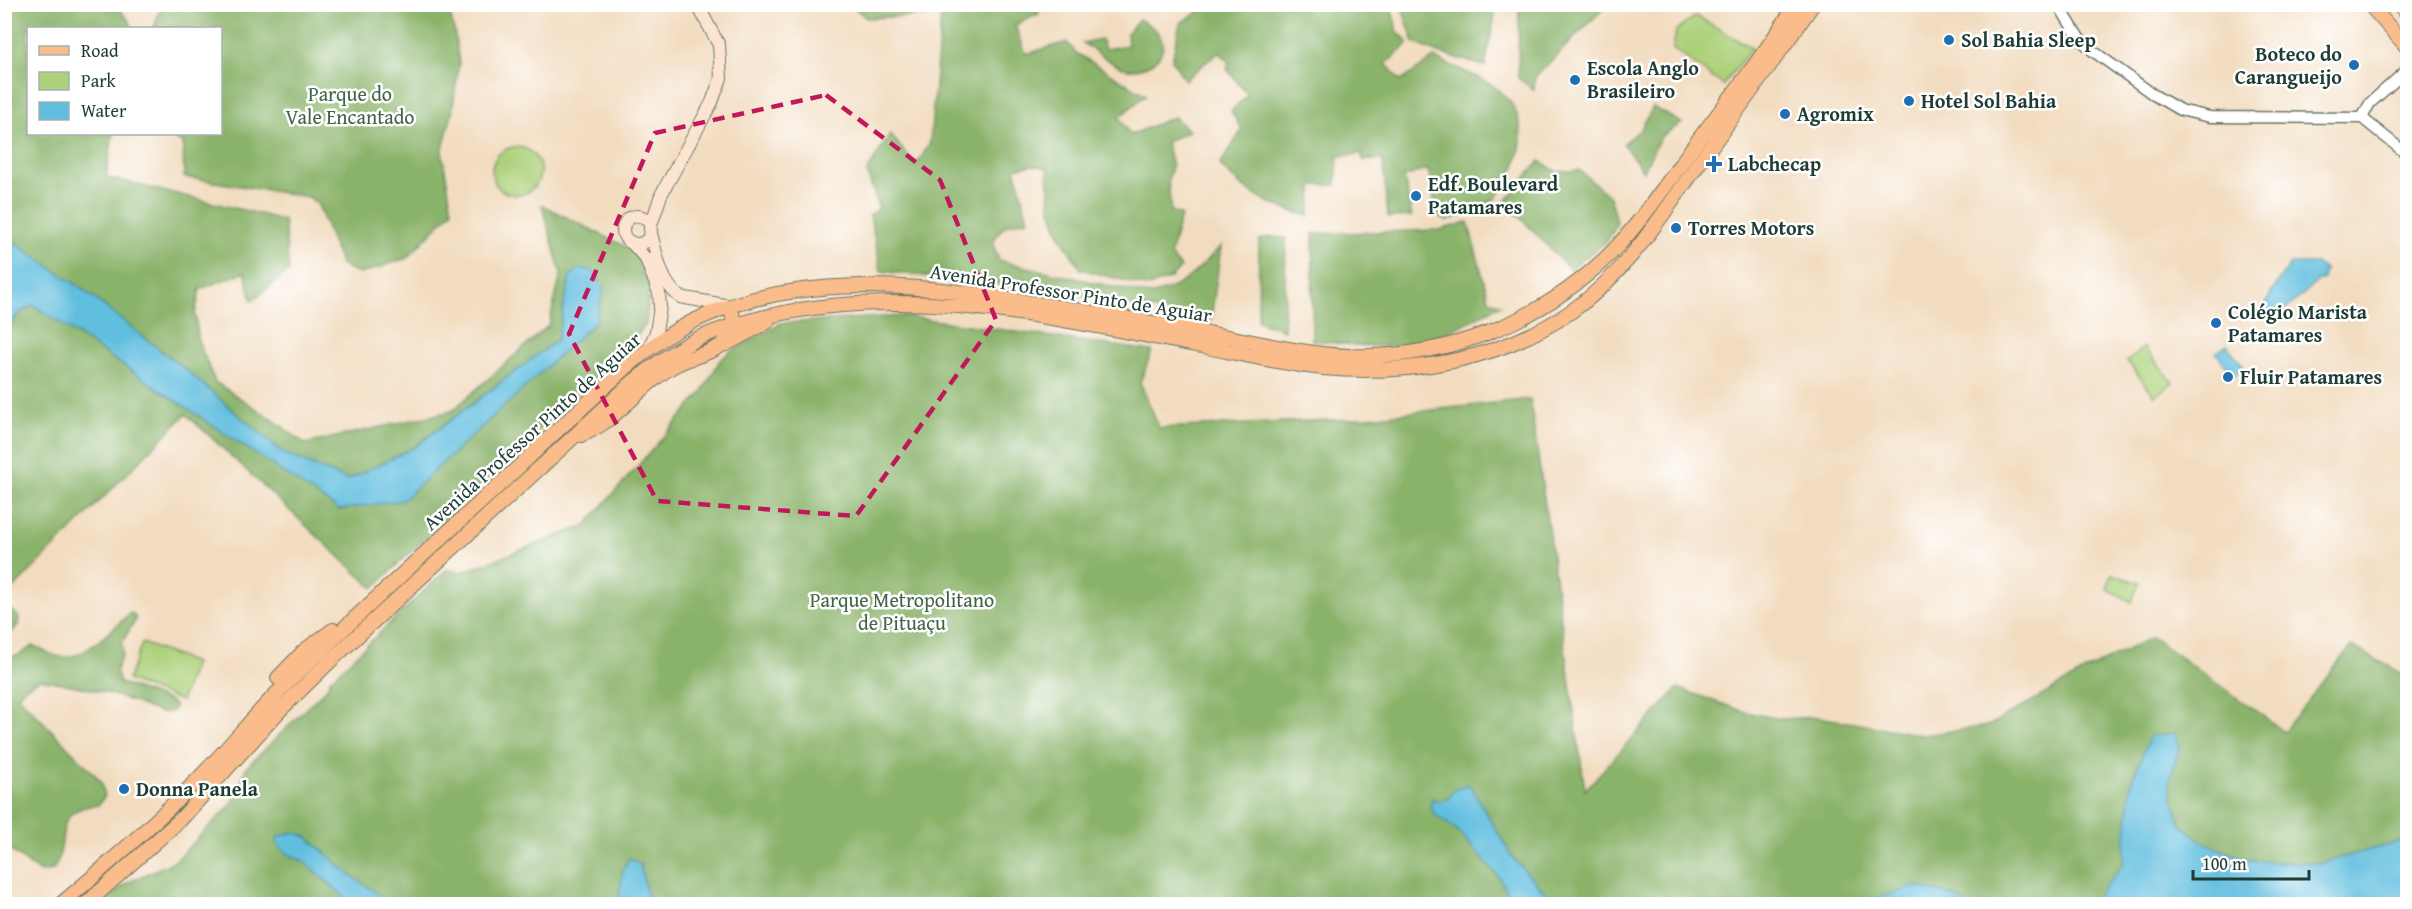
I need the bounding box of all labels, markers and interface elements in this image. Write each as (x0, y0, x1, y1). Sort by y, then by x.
place label: Sol Bahia Sleep (1961, 25, 2096, 54)
legend (27, 27, 222, 135)
marker: Sol Bahia Sleep (1942, 33, 1956, 47)
text: Road (81, 37, 119, 64)
place label: Boteco do Carangueijo (2235, 39, 2342, 91)
place label: Escola Anglo Brasileiro (1587, 53, 1699, 105)
marker: Boteco do Carangueijo (2347, 58, 2361, 72)
text: Park (81, 67, 117, 94)
marker: Escola Anglo Brasileiro (1568, 73, 1582, 87)
park label: Parque do Vale Encantado (285, 79, 415, 131)
place label: Hotel Sol Bahia (1921, 86, 2057, 115)
marker: Hotel Sol Bahia (1902, 94, 1916, 108)
text: Water (81, 97, 127, 124)
place label: Agromix (1797, 99, 1874, 128)
marker: Agromix (1778, 107, 1792, 121)
place label: Labchecap (1728, 149, 1821, 178)
marker: Labchecap (1705, 155, 1723, 173)
place label: Edf. Boulevard Patamares (1428, 169, 1559, 221)
marker: Edf. Boulevard Patamares (1409, 189, 1423, 203)
place label: Torres Motors (1688, 213, 1814, 242)
marker: Torres Motors (1669, 221, 1683, 235)
street label: Avenida Professor Pinto de Aguiar (928, 256, 1214, 329)
place label: Colégio Marista Patamares (2228, 297, 2368, 349)
marker: Colégio Marista Patamares (2209, 316, 2223, 330)
street label: Avenida Professor Pinto de Aguiar (416, 325, 647, 537)
place label: Fluir Patamares (2240, 362, 2382, 391)
marker: Fluir Patamares (2221, 370, 2235, 384)
park label: Parque Metropolitano de Pituaçu (810, 585, 994, 637)
place label: Donna Panela (136, 774, 259, 803)
marker: Donna Panela (117, 782, 131, 796)
scale bar (2193, 843, 2308, 881)
text: 100 m (2202, 850, 2247, 877)

